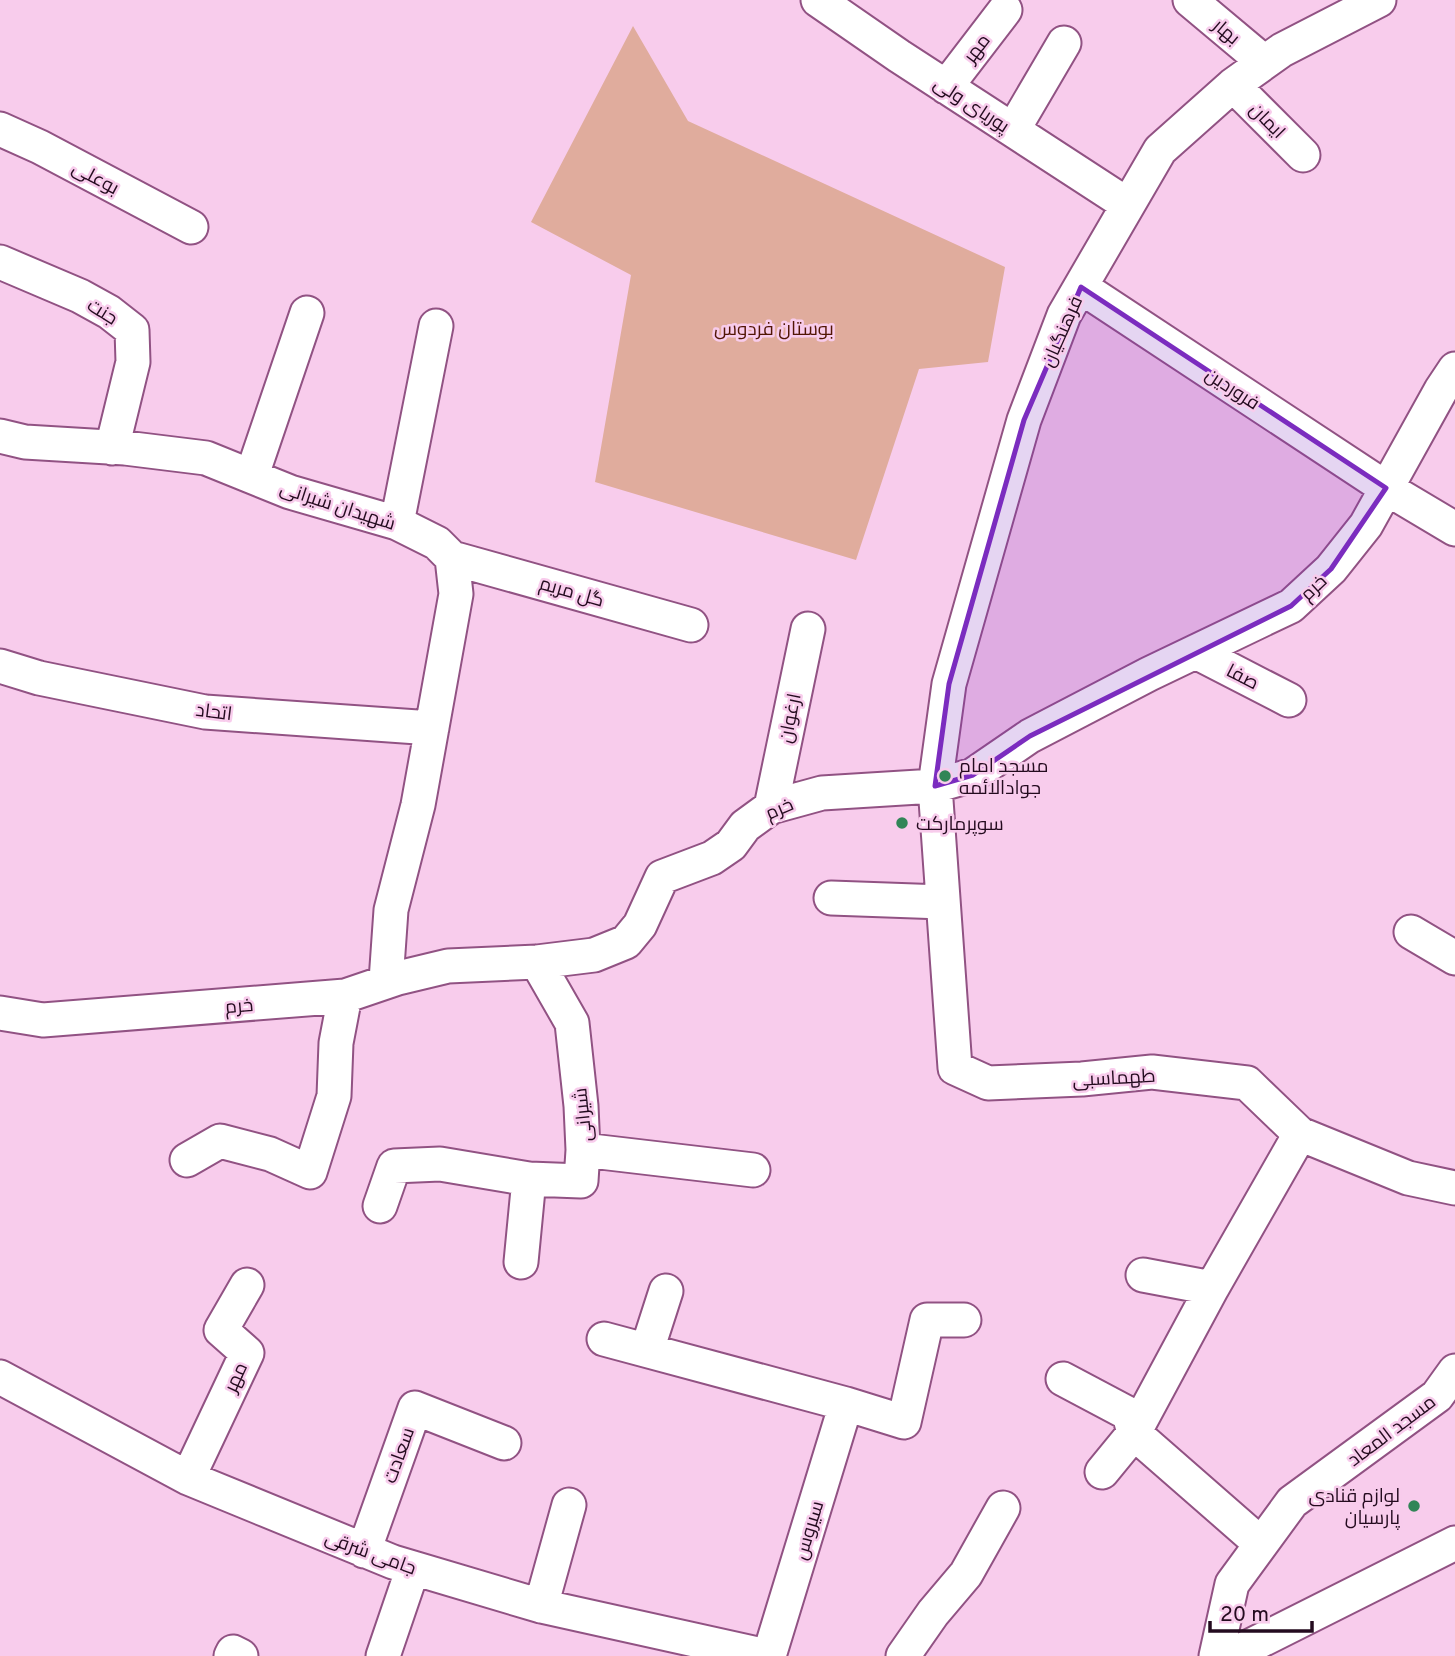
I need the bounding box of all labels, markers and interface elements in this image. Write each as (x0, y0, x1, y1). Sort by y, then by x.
street label: بهار (1206, 14, 1244, 51)
street label: مهر (958, 30, 996, 69)
street label: پوریای ولی (928, 72, 1013, 139)
street label: ایمان (1244, 98, 1290, 144)
street label: بوعلی (67, 156, 123, 201)
street label: فرهنگیان (1037, 293, 1089, 371)
street label: جنت (82, 294, 122, 331)
park label: بوستان فردوس (714, 318, 834, 342)
street label: فروردین (1200, 363, 1264, 416)
street label: شهیدان شیرانی (277, 477, 398, 537)
street label: خرم (1296, 570, 1333, 607)
street label: گل مریم (536, 572, 607, 614)
street label: صفا (1222, 660, 1262, 696)
street label: ارغوان (774, 691, 808, 745)
street label: اتحاد (194, 699, 233, 727)
place label: مسجد امام جوادالائمه (959, 755, 1048, 801)
marker: مسجد امام جوادالائمه (937, 768, 953, 784)
street label: خرم (762, 793, 797, 826)
place label: سوپرمارکت (916, 813, 1004, 837)
marker: سوپرمارکت (894, 815, 910, 831)
street label: خرم (224, 994, 254, 1020)
street label: طهماسبی (1072, 1065, 1156, 1093)
street label: شیرانی (569, 1087, 599, 1143)
street label: مهر (219, 1359, 254, 1398)
street label: مسجد المعاد (1343, 1391, 1441, 1473)
street label: سعادت (379, 1425, 421, 1487)
place label: لوازم قنادی پارسیان (1308, 1485, 1400, 1531)
street label: سیروس (790, 1498, 830, 1563)
marker: لوازم قنادی پارسیان (1406, 1498, 1422, 1514)
street label: جامی شرقی (321, 1526, 419, 1581)
scale bar (1210, 1590, 1312, 1634)
text: 20 m (1220, 1602, 1269, 1629)

